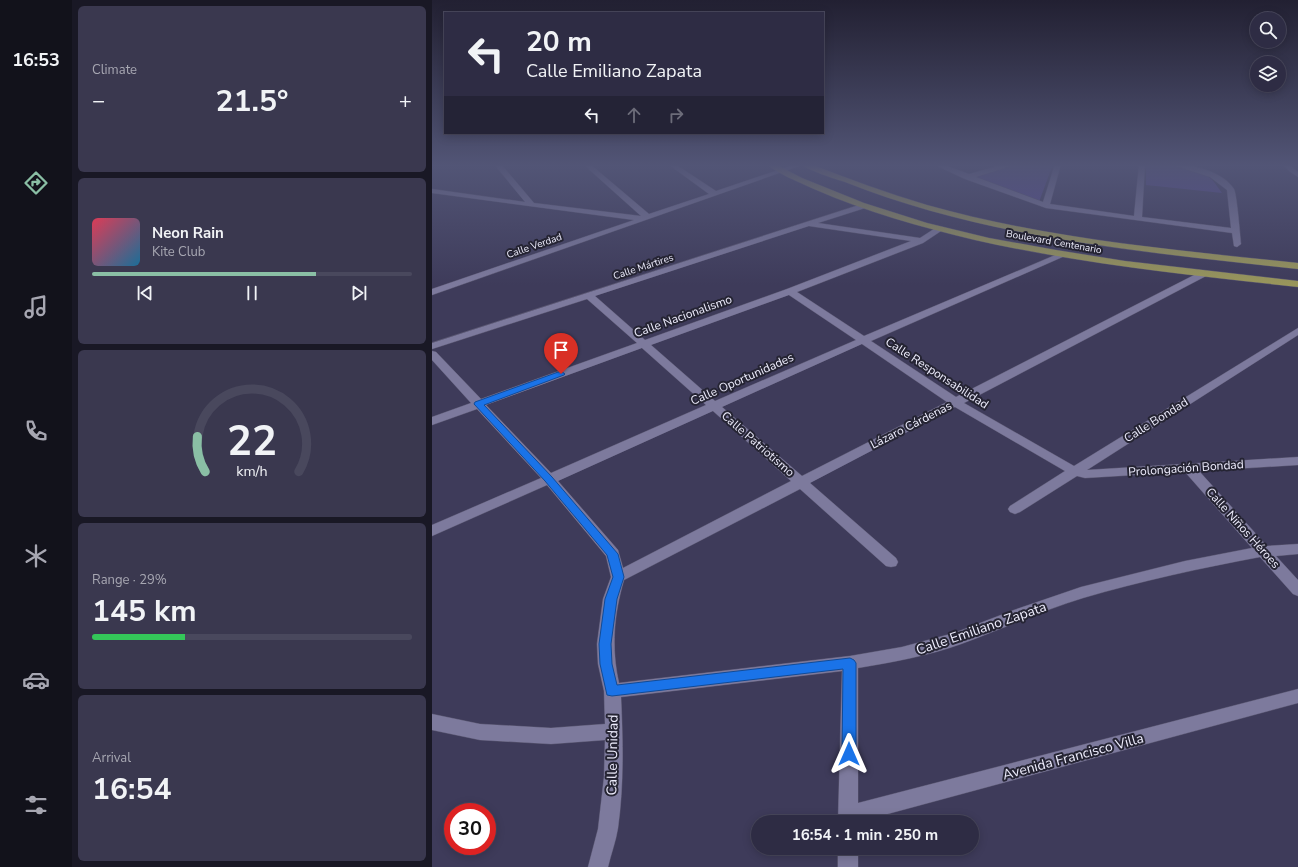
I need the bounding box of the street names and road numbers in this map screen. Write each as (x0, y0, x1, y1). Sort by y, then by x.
street label: Boulevard Centenario (1005, 227, 1103, 257)
street label: Calle Verdad (505, 230, 564, 262)
street label: Calle Mártires (611, 251, 676, 283)
street label: Calle Nacionalismo (632, 291, 735, 341)
street label: Calle Responsabilidad (882, 334, 992, 412)
street label: Calle Oportunidades (688, 349, 796, 409)
street label: Calle Bondad (1121, 394, 1191, 446)
street label: Lázaro Cárdenas (867, 397, 955, 452)
street label: Calle Patriotismo (718, 408, 798, 480)
street label: Prolongación Bondad (1128, 456, 1244, 480)
street label: Calle Niños Héroes (1202, 484, 1284, 572)
street label: Calle Emiliano Zapata (913, 597, 1049, 660)
street label: Calle Unidad (602, 714, 623, 796)
street label: Avenida Francisco Villa (1000, 728, 1146, 784)

